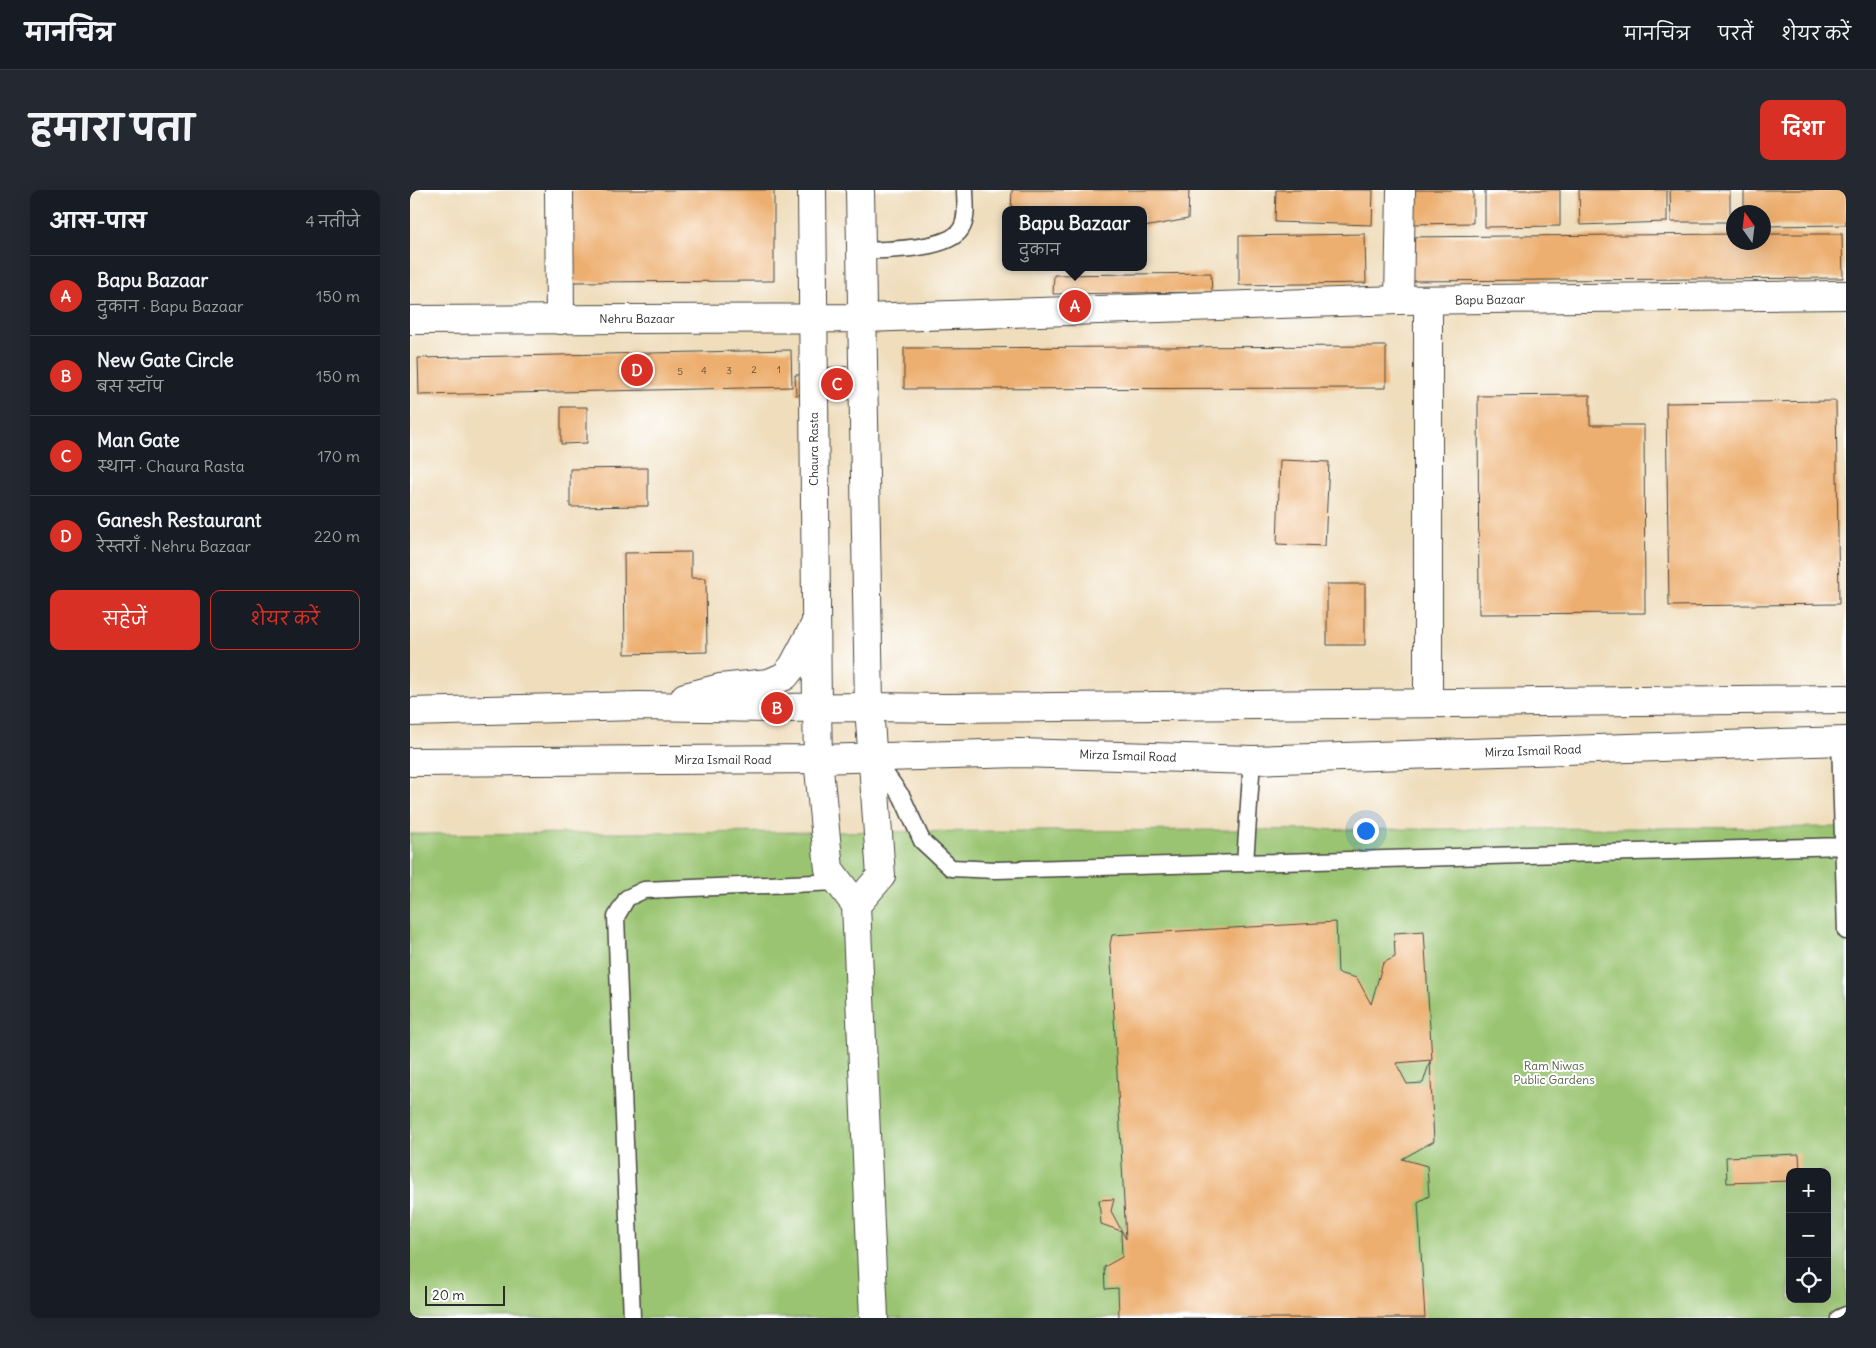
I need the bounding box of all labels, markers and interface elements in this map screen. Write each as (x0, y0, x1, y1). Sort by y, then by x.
text: मानचित्र (25, 17, 114, 47)
text: मानचित्र (1624, 22, 1690, 45)
text: परतें (1718, 22, 1753, 45)
text: शेयर करें (1781, 22, 1851, 45)
button: दिशा (1760, 100, 1846, 160)
text: हमारा पता (30, 105, 194, 149)
north arrow (1726, 205, 1771, 250)
popup (1002, 206, 1147, 271)
text: आस-पास (50, 207, 147, 234)
text: 4 नतीजे (305, 211, 360, 231)
text: Bapu Bazaar (1019, 211, 1130, 235)
text: दुकान (1019, 239, 1060, 259)
text: Bapu Bazaar (97, 268, 208, 292)
text: A (61, 286, 71, 306)
text: 150 m (316, 286, 360, 306)
pin: A (1059, 287, 1091, 325)
street label: Bapu Bazaar (1455, 291, 1525, 308)
text: दुकान · Bapu Bazaar (97, 296, 244, 316)
street label: Nehru Bazaar (599, 311, 675, 326)
text: New Gate Circle (97, 348, 234, 372)
pin: D (621, 351, 653, 389)
house number: 2 (751, 363, 757, 376)
house number: 1 (777, 363, 781, 376)
house number: 4 (701, 364, 707, 377)
house number: 3 (726, 364, 732, 377)
house number: 5 (677, 365, 683, 378)
pin: C (821, 365, 853, 403)
text: B (61, 366, 71, 386)
text: 150 m (316, 366, 360, 386)
text: बस स्टॉप (97, 376, 163, 396)
street label: Chaura Rasta (806, 412, 821, 486)
text: Man Gate (97, 428, 180, 452)
text: C (61, 446, 71, 466)
text: 170 m (317, 446, 360, 466)
text: स्थान · Chaura Rasta (97, 456, 245, 476)
text: Ganesh Restaurant (97, 508, 261, 532)
text: D (60, 526, 72, 546)
text: 220 m (314, 526, 360, 546)
text: रेस्तराँ · Nehru Bazaar (97, 536, 251, 556)
button: सहेजें (50, 590, 200, 650)
button: शेयर करें (210, 590, 360, 650)
pin: B (761, 689, 793, 727)
street label: Mirza Ismail Road (1484, 741, 1582, 760)
street label: Mirza Ismail Road (1079, 746, 1177, 765)
street label: Mirza Ismail Road (674, 752, 772, 767)
your location (1353, 818, 1379, 844)
park label: Ram Niwas Public Gardens (1513, 1058, 1595, 1087)
map controls (1786, 1168, 1831, 1303)
button: + (1786, 1168, 1831, 1213)
button: − (1786, 1213, 1831, 1258)
button: locate (1786, 1258, 1831, 1303)
scale bar (425, 1283, 505, 1306)
text: 20 m (432, 1286, 465, 1304)

